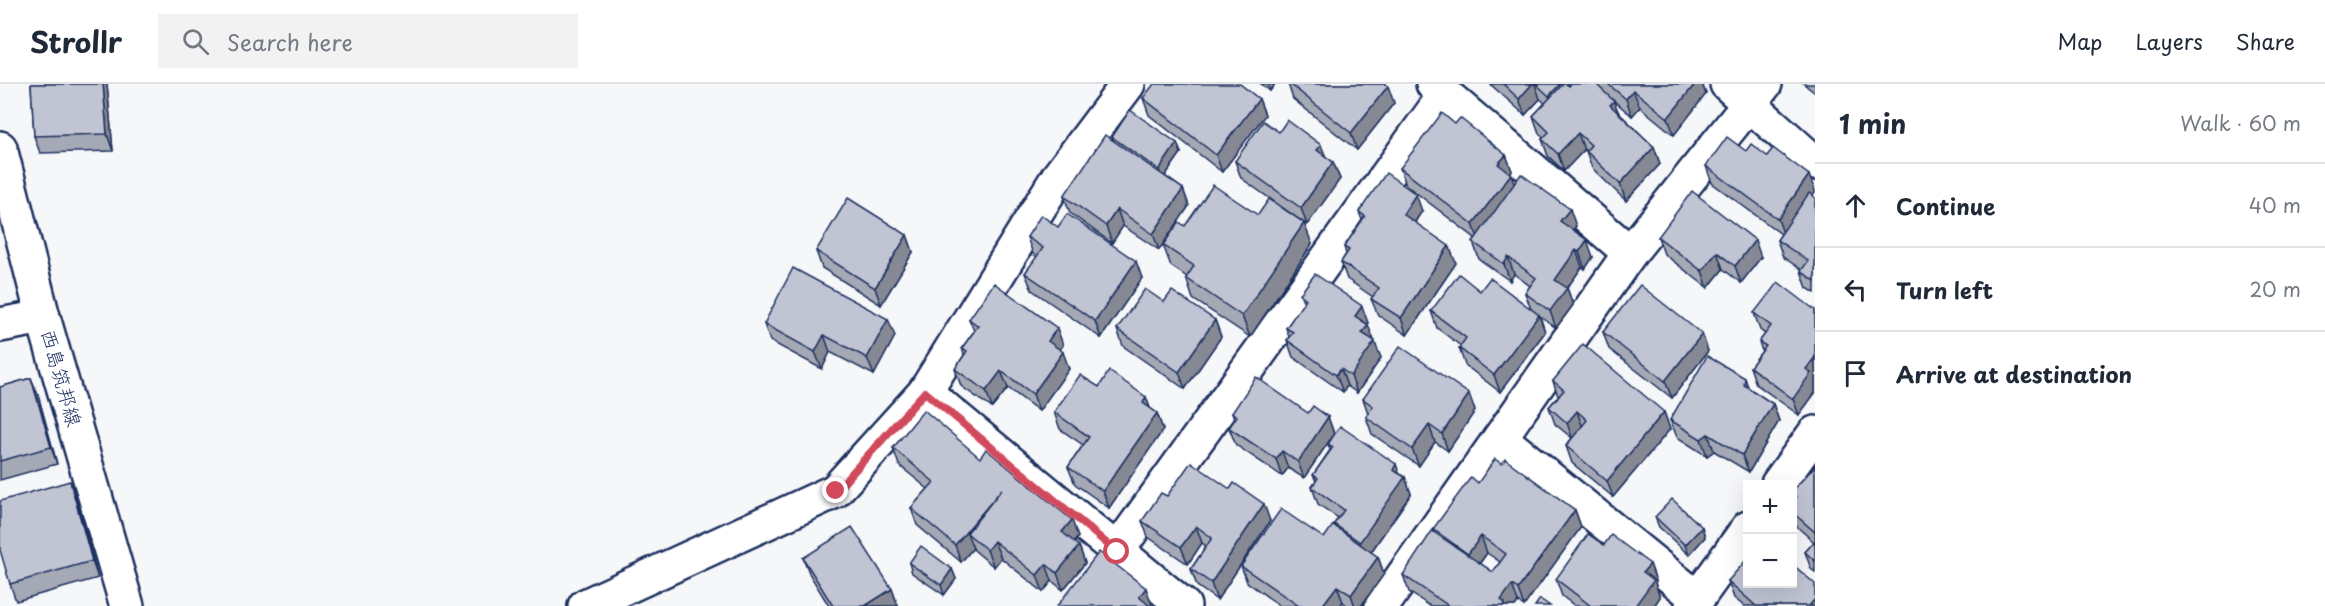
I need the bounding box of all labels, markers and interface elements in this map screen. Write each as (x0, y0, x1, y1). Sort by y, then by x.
search box (158, 14, 578, 68)
text: Strollr (30, 20, 122, 63)
icon: search (179, 25, 212, 58)
text: Search here (227, 25, 353, 58)
text: Map (2058, 25, 2102, 57)
text: Layers (2135, 25, 2203, 57)
text: Share (2236, 25, 2295, 57)
text: 1 min (1839, 104, 1906, 143)
text: Walk · 60 m (2180, 108, 2301, 138)
icon: ahead (1839, 189, 1872, 222)
text: Continue (1896, 189, 1995, 222)
text: 40 m (2249, 190, 2301, 220)
icon: left (1839, 273, 1872, 306)
text: Turn left (1896, 273, 1993, 306)
text: 20 m (2249, 274, 2301, 304)
street label: 西島筑邦線 (34, 326, 90, 430)
icon: arrive (1839, 357, 1872, 390)
text: Arrive at destination (1896, 357, 2132, 390)
route end (822, 477, 848, 503)
map controls (1743, 480, 1797, 588)
button: + (1743, 480, 1797, 534)
button: − (1743, 534, 1797, 588)
route start (1103, 538, 1129, 564)

